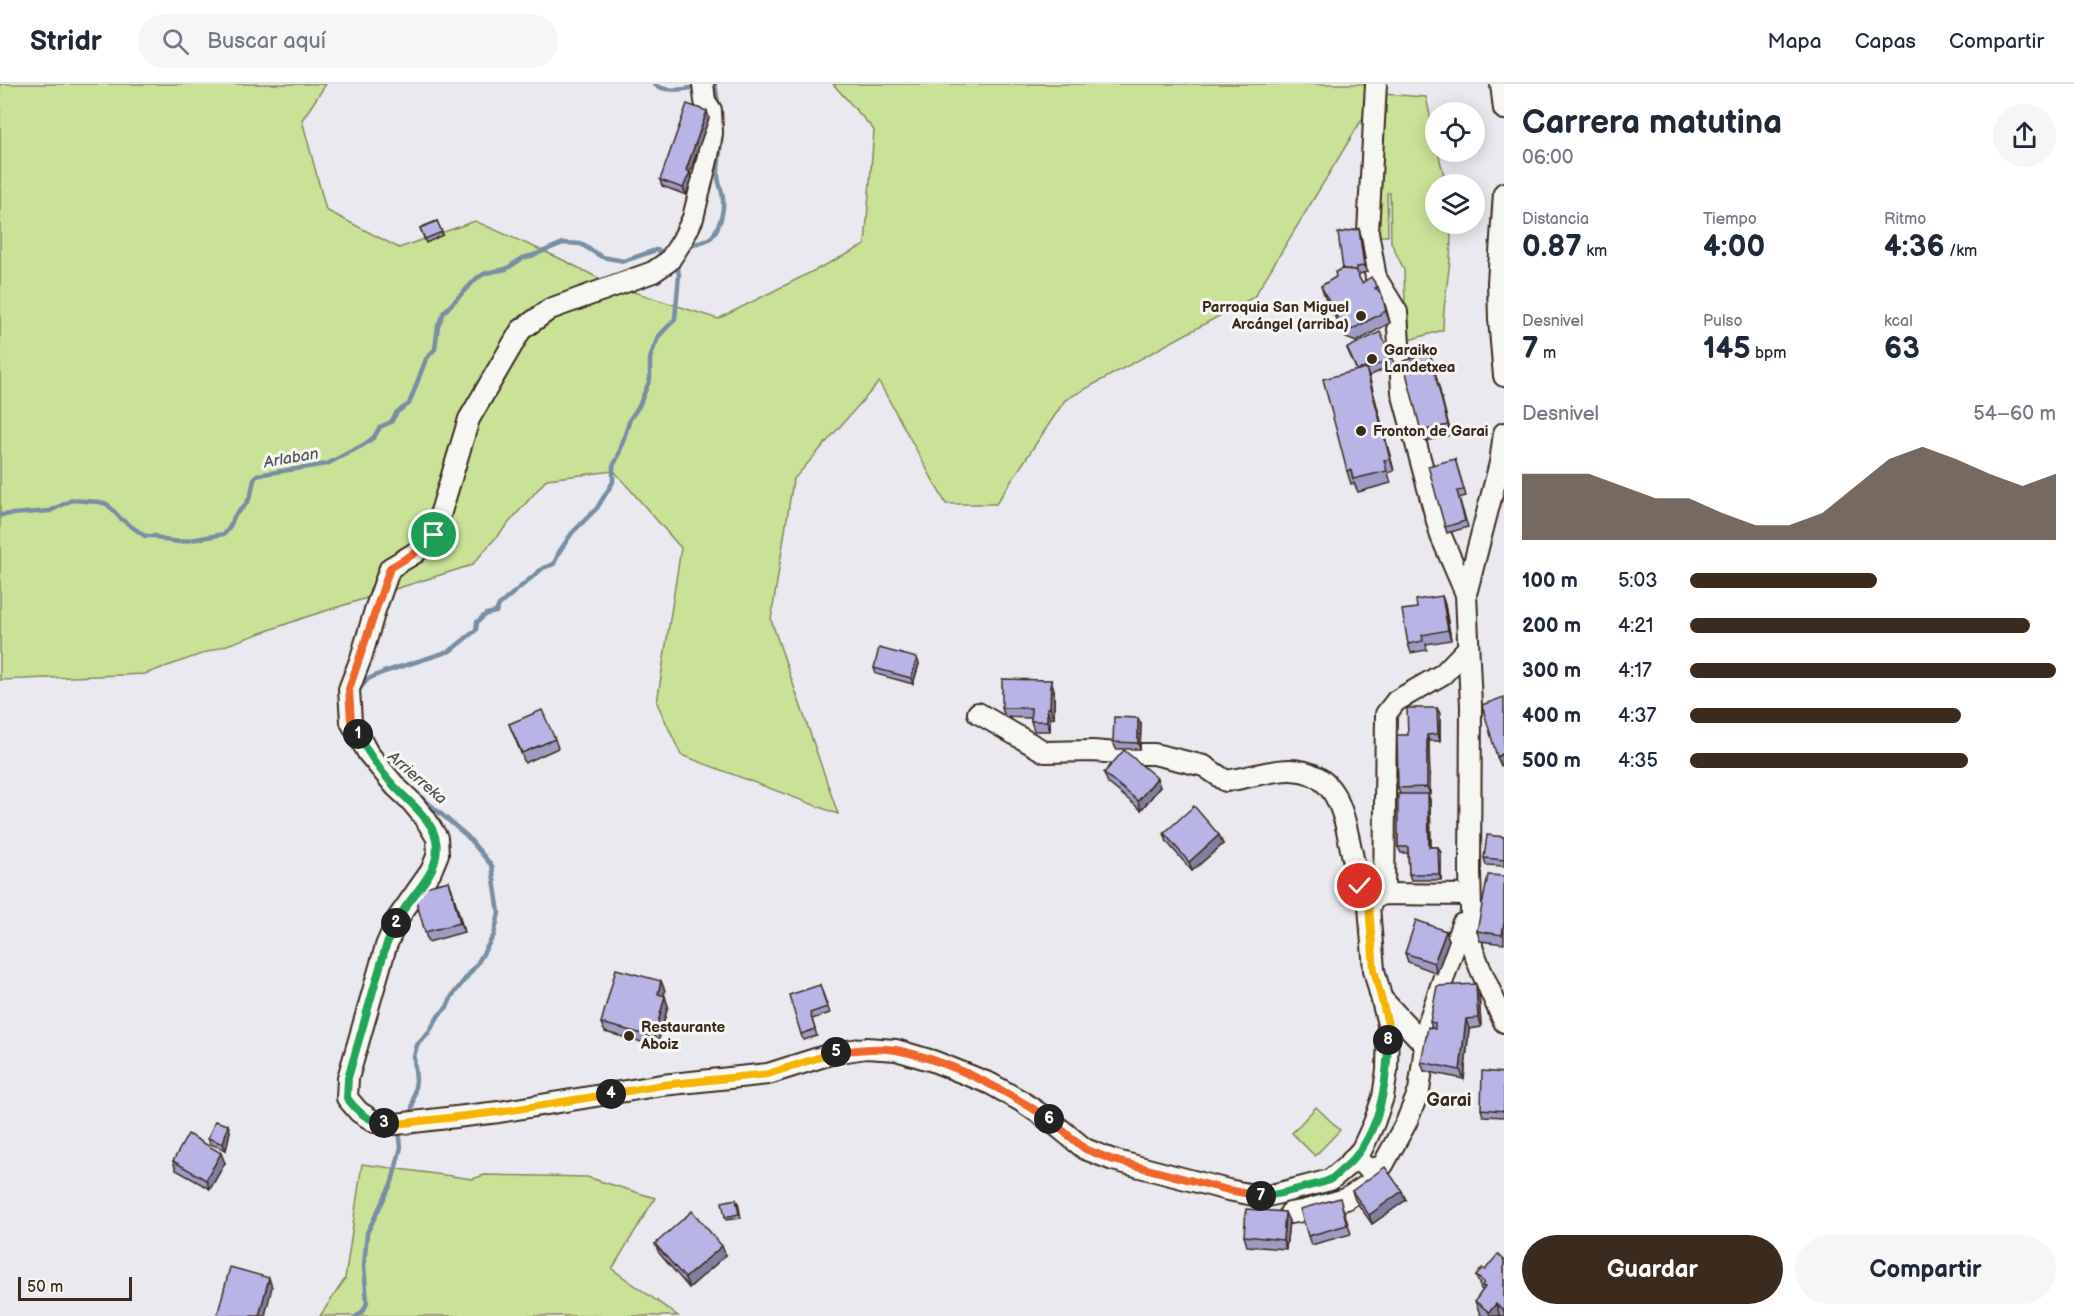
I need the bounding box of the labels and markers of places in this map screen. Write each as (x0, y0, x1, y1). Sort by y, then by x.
place label: Parroquia San Miguel Arcángel (arriba) (1202, 298, 1349, 334)
marker: Parroquia San Miguel Arcángel (arriba) (1354, 309, 1368, 323)
place label: Garaiko Landetxea (1384, 341, 1455, 377)
marker: Garaiko Landetxea (1365, 352, 1379, 366)
place label: Fronton de Garai (1373, 422, 1488, 441)
marker: Fronton de Garai (1354, 424, 1368, 438)
pin (408, 509, 459, 560)
pin: 1 (343, 719, 373, 749)
pin (1334, 860, 1385, 911)
pin: 2 (381, 908, 411, 938)
place label: Restaurante Aboiz (640, 1018, 725, 1054)
pin: 8 (1373, 1025, 1403, 1055)
marker: Restaurante Aboiz (622, 1029, 636, 1043)
pin: 5 (821, 1037, 851, 1067)
pin: 4 (596, 1079, 626, 1109)
pin: 6 (1034, 1104, 1064, 1134)
pin: 3 (369, 1108, 399, 1138)
pin: 7 (1246, 1181, 1276, 1211)

